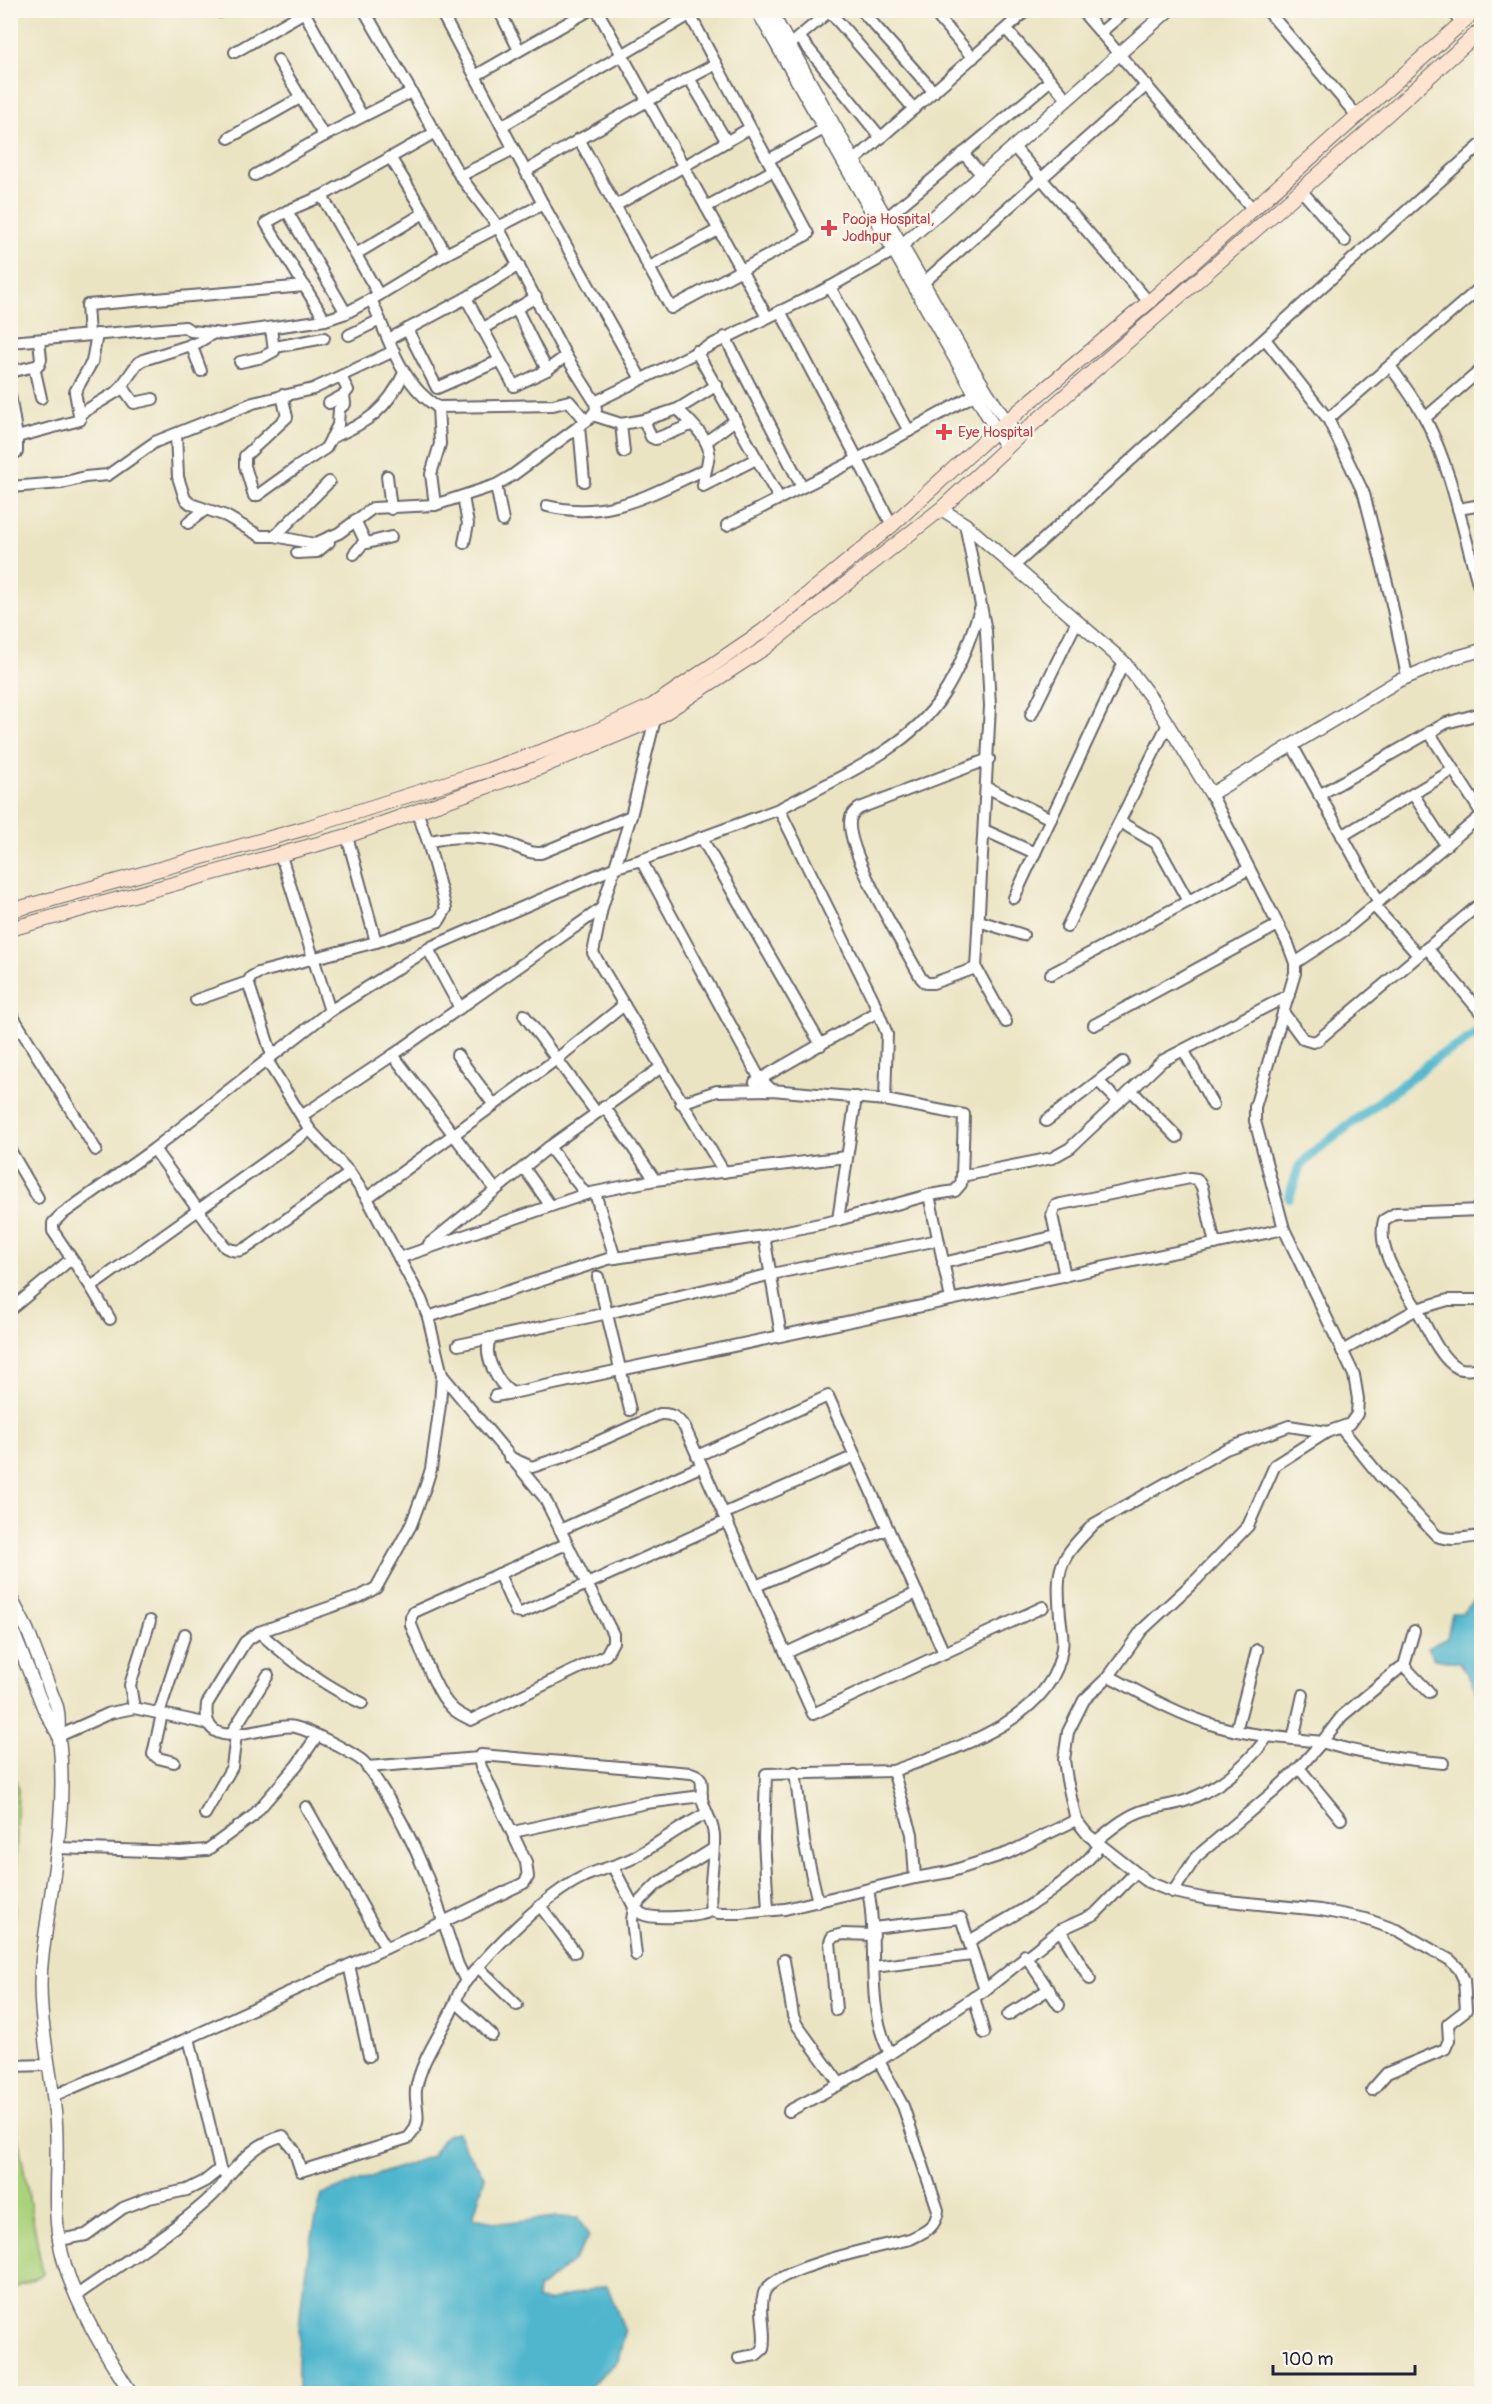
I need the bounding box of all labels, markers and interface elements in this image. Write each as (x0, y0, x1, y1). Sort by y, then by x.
place label: Pooja Hospital, Jodhpur (842, 210, 934, 246)
marker: Pooja Hospital, Jodhpur (820, 219, 838, 237)
marker: Eye Hospital (935, 423, 953, 441)
place label: Eye Hospital (958, 423, 1033, 442)
scale bar (1273, 2338, 1416, 2376)
text: 100 m (1282, 2348, 1334, 2371)

